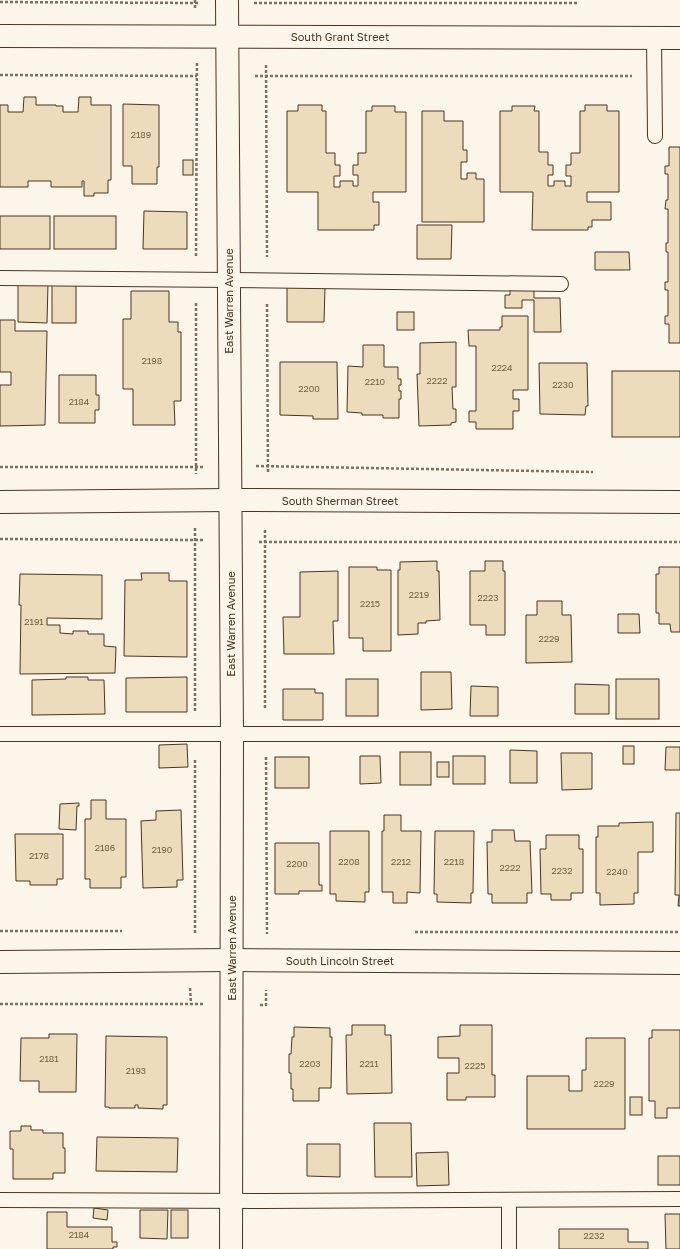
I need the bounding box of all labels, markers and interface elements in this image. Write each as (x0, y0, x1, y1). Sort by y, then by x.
street label: South Grant Street (291, 30, 389, 43)
house number: 2189 (131, 129, 151, 140)
street label: East Warren Avenue (222, 248, 235, 354)
house number: 2198 (142, 355, 162, 366)
house number: 2224 (491, 362, 513, 373)
house number: 2222 (427, 375, 447, 386)
house number: 2210 (365, 376, 386, 387)
house number: 2230 (552, 379, 574, 390)
house number: 2200 (298, 383, 320, 394)
house number: 2184 (69, 396, 90, 407)
street label: South Sherman Street (282, 494, 398, 507)
street label: East Warren Avenue (224, 571, 237, 677)
house number: 2219 (409, 589, 429, 600)
house number: 2223 (478, 592, 498, 603)
house number: 2215 (360, 598, 380, 609)
house number: 2191 (24, 616, 44, 627)
house number: 2229 (538, 633, 560, 644)
house number: 2186 (95, 842, 115, 853)
house number: 2190 (152, 844, 173, 855)
house number: 2178 (29, 850, 49, 861)
house number: 2208 (338, 856, 360, 867)
house number: 2212 (391, 856, 411, 867)
house number: 2218 (444, 856, 464, 867)
house number: 2200 (286, 858, 308, 869)
house number: 2222 (500, 862, 520, 873)
house number: 2232 (552, 865, 572, 876)
house number: 2240 (606, 866, 628, 877)
street label: East Warren Avenue (225, 895, 238, 1001)
street label: South Lincoln Street (286, 954, 394, 967)
house number: 2181 (39, 1053, 59, 1064)
house number: 2203 (299, 1058, 321, 1069)
house number: 2211 (359, 1058, 379, 1069)
house number: 2225 (465, 1060, 485, 1071)
house number: 2193 (126, 1065, 146, 1076)
house number: 2229 (593, 1078, 615, 1089)
house number: 2184 (69, 1229, 90, 1240)
house number: 2232 (584, 1230, 604, 1241)

